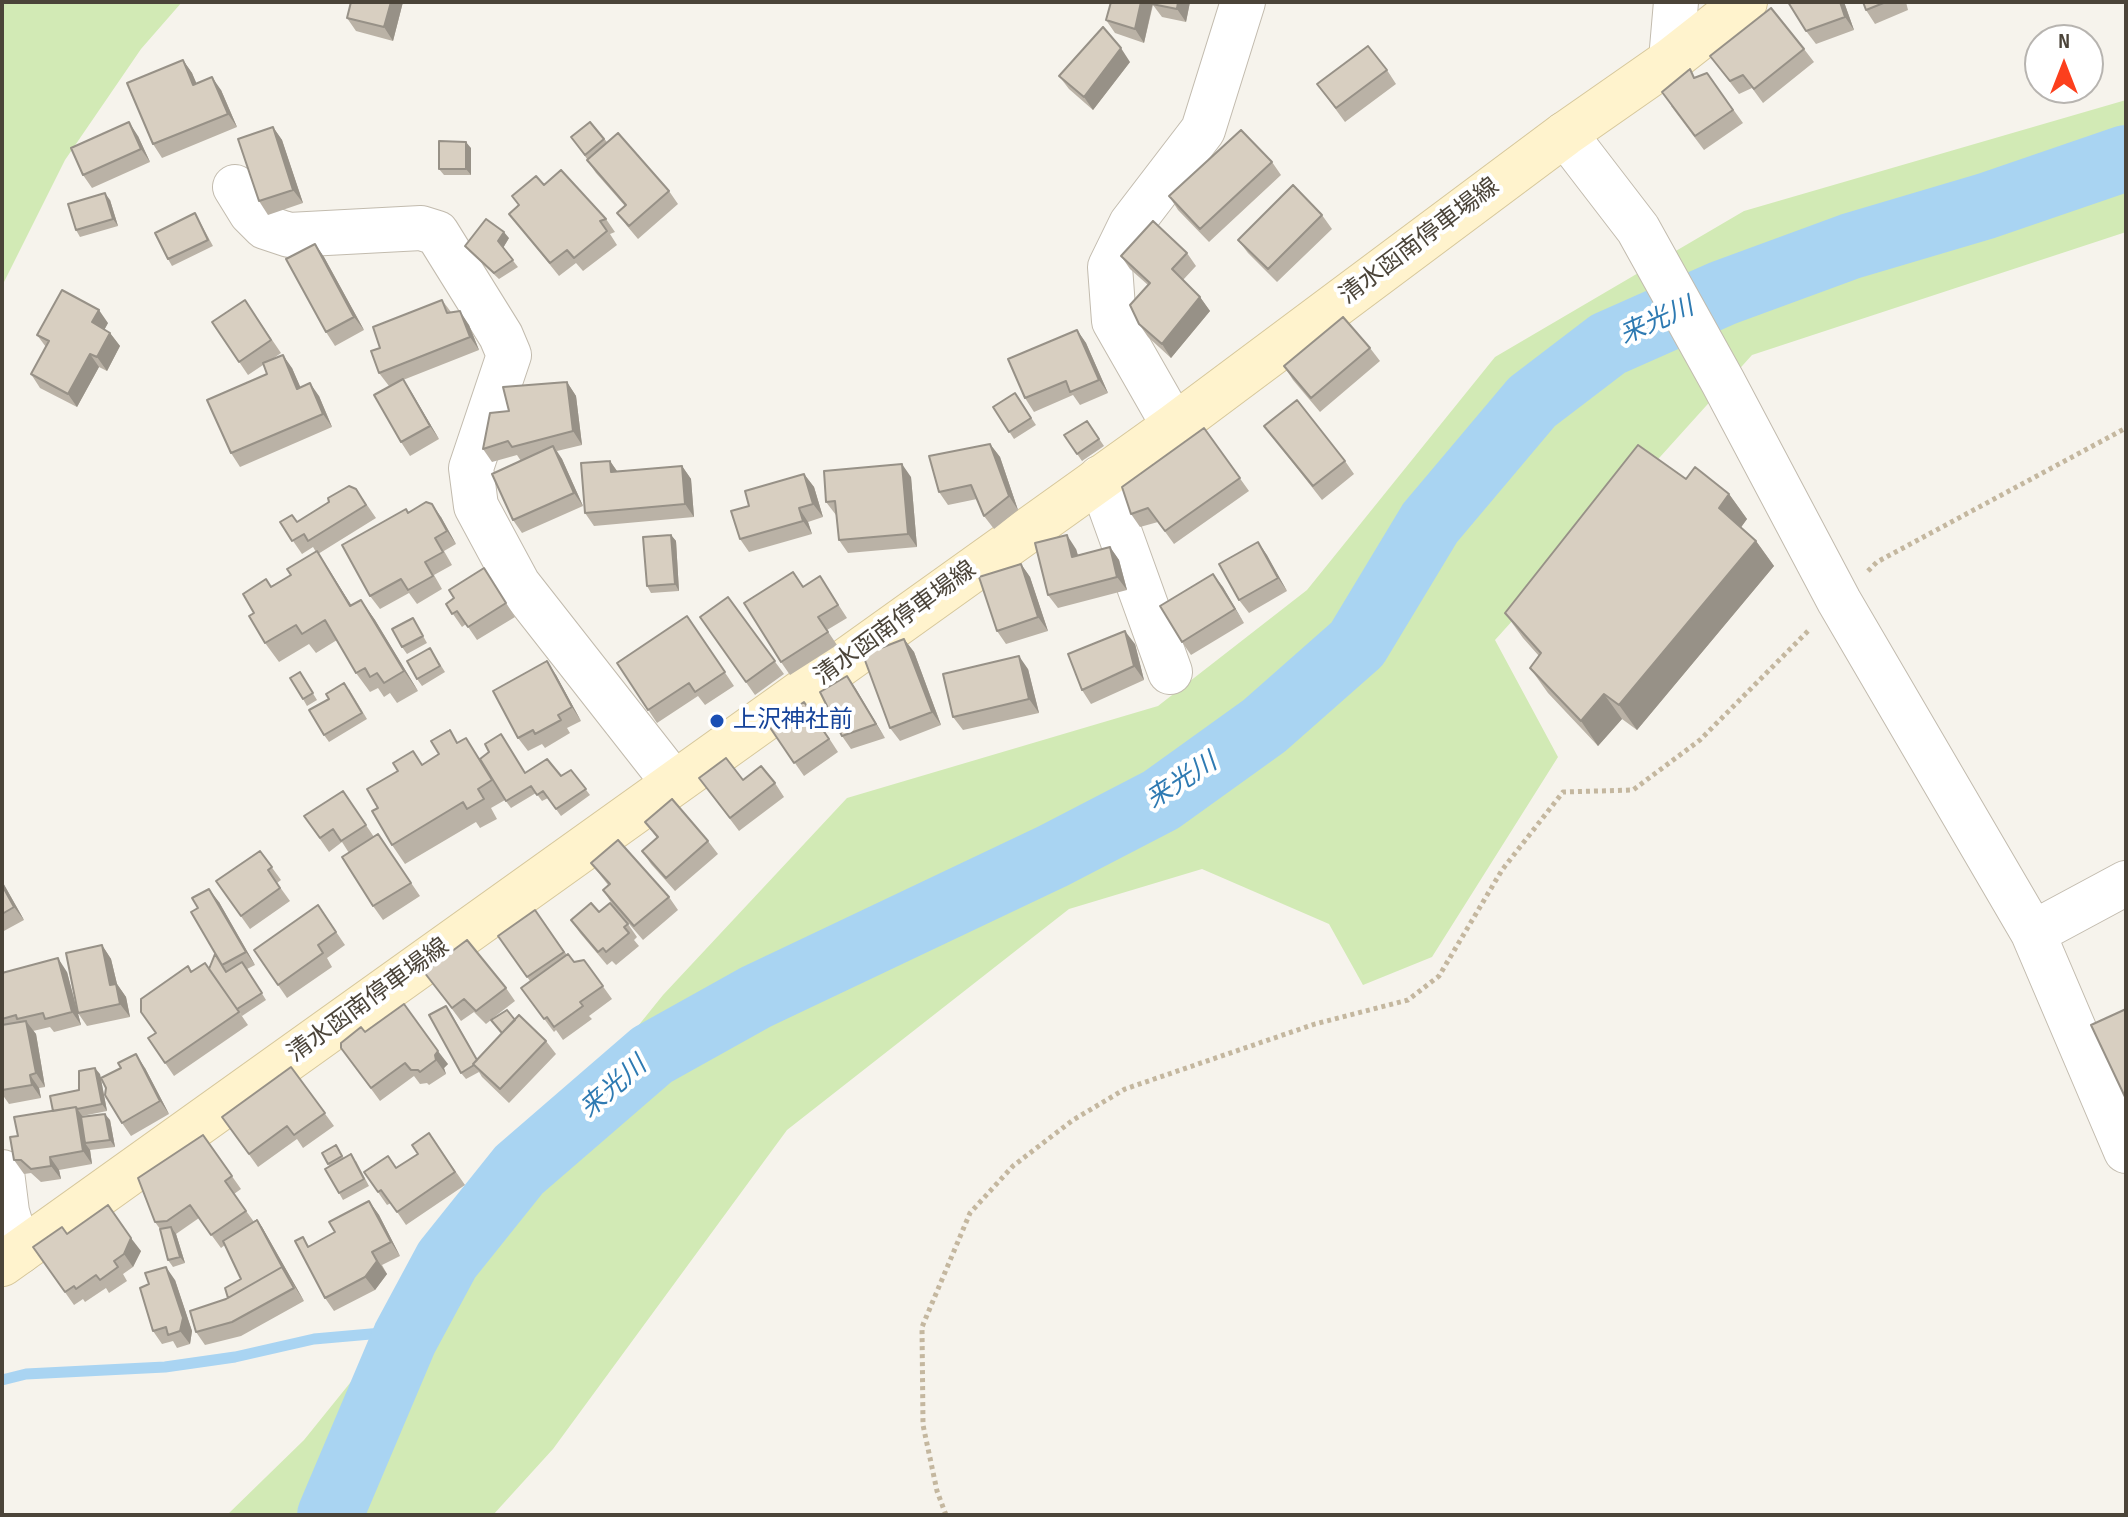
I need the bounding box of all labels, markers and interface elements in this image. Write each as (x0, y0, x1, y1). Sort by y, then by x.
north arrow (2024, 24, 2104, 104)
text: N (2058, 28, 2070, 55)
street label: 清水函南停車場線 (1335, 173, 1505, 311)
water label: 来光川 (1615, 292, 1699, 352)
street label: 清水函南停車場線 (810, 556, 982, 692)
place label: 上沢神社前 (733, 707, 853, 735)
marker: 上沢神社前 (708, 712, 726, 730)
water label: 来光川 (1141, 748, 1223, 816)
street label: 清水函南停車場線 (283, 933, 455, 1069)
water label: 来光川 (574, 1051, 654, 1125)

